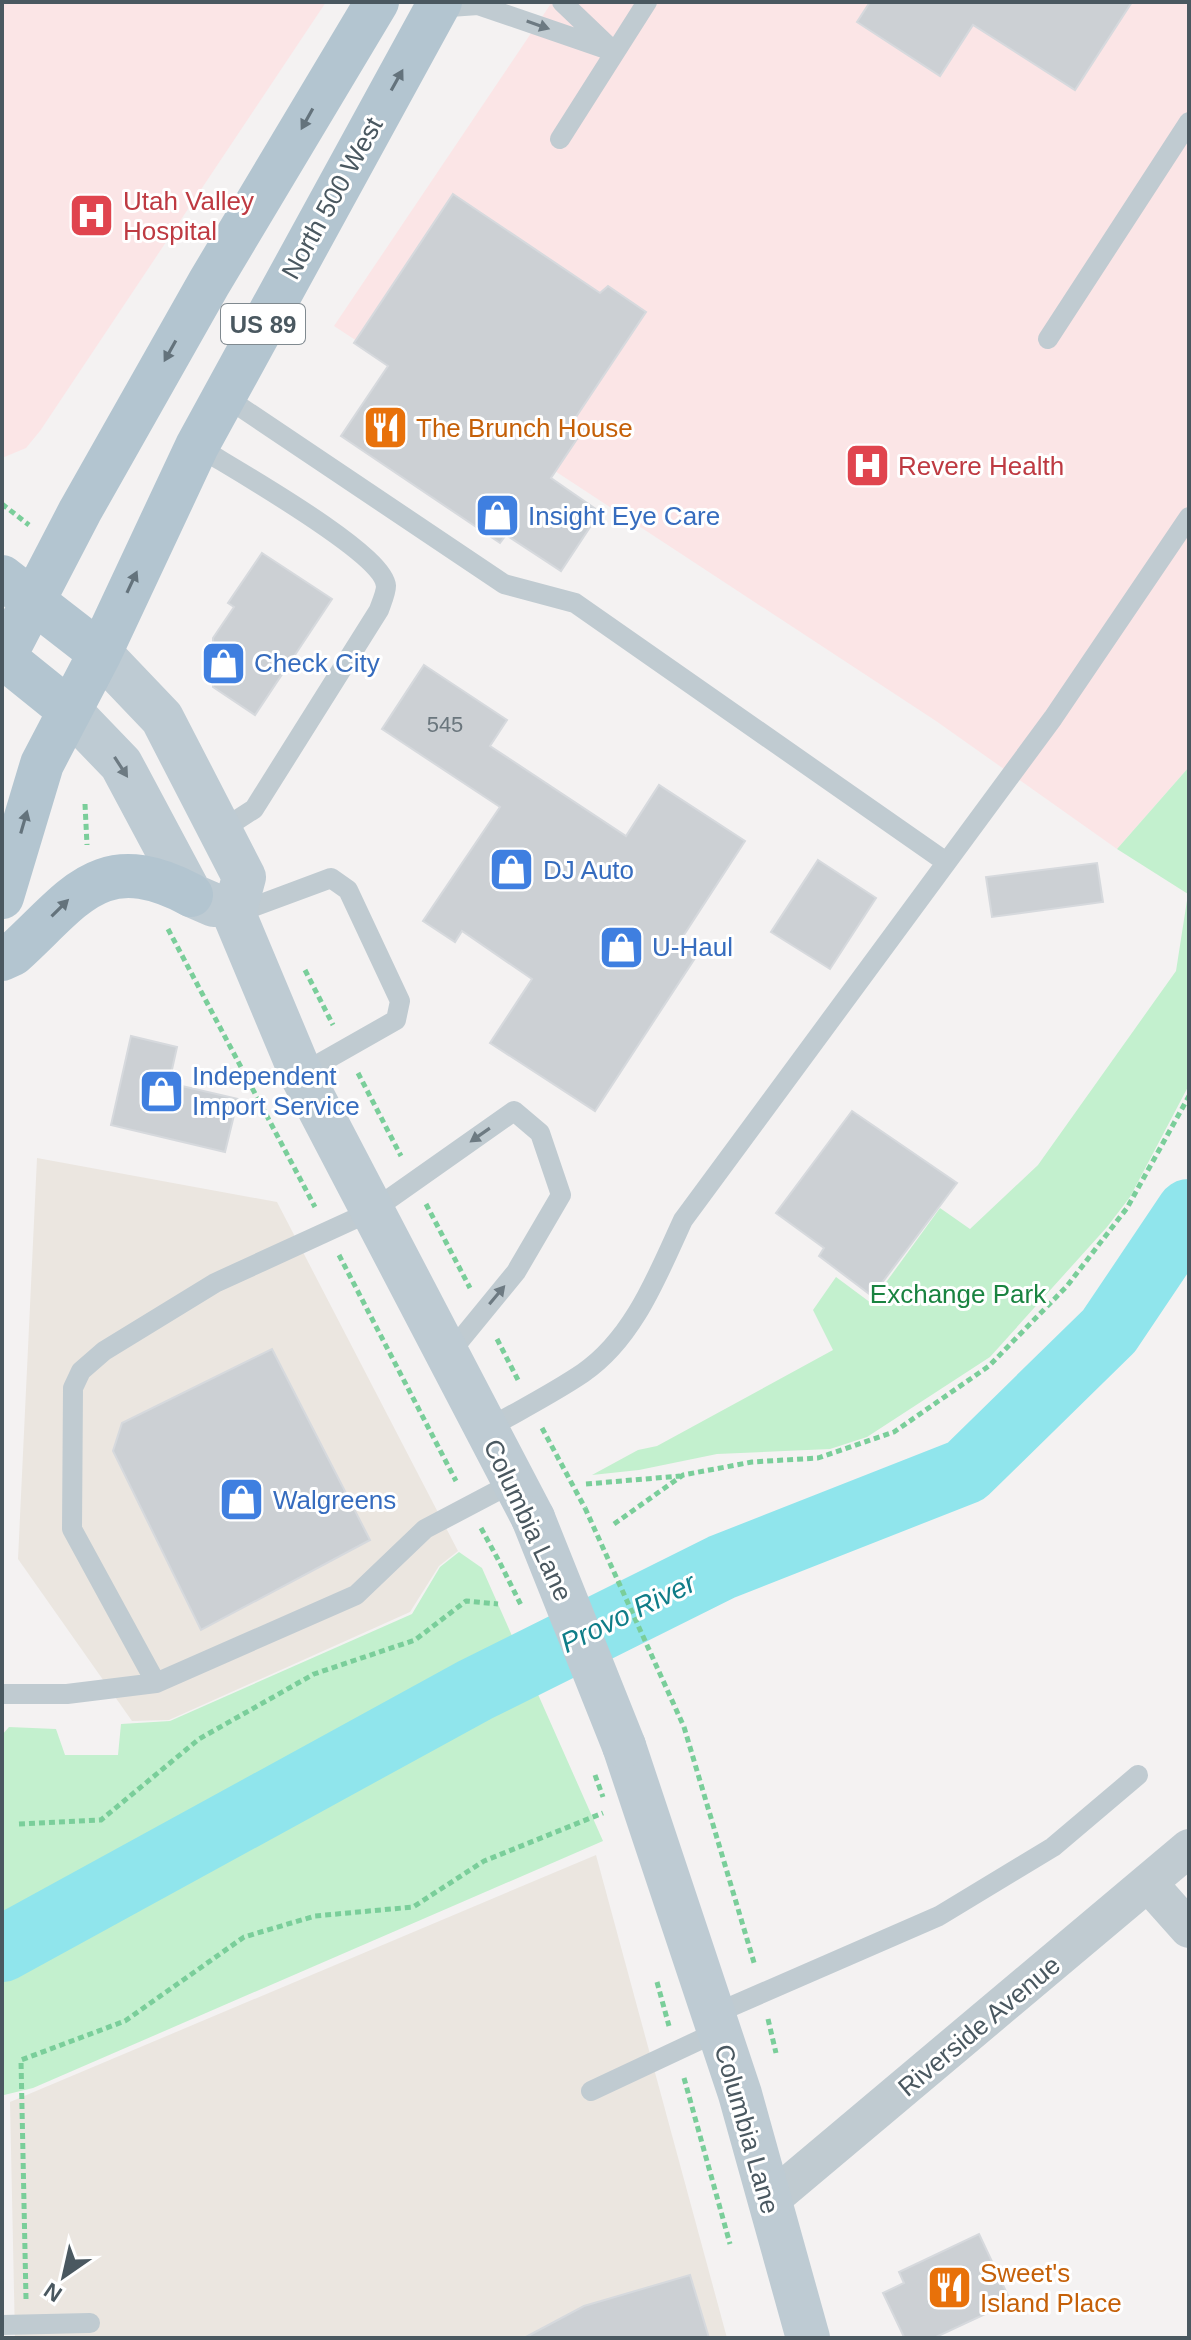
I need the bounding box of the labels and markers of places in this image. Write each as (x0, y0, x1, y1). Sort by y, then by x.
place label: Utah Valley Hospital (123, 186, 254, 246)
hospital icon: Utah Valley Hospital (68, 192, 116, 240)
restaurant icon: The Brunch House (361, 404, 409, 452)
place label: The Brunch House (416, 413, 633, 443)
hospital icon: Revere Health (843, 442, 891, 490)
place label: Revere Health (898, 451, 1064, 481)
shop icon: Insight Eye Care (473, 492, 521, 540)
place label: Insight Eye Care (528, 501, 720, 531)
shop icon: Check City (199, 639, 247, 687)
place label: Check City (254, 648, 380, 678)
shop icon: DJ Auto (488, 846, 536, 894)
place label: DJ Auto (543, 855, 634, 885)
shop icon: U-Haul (597, 923, 645, 971)
place label: U-Haul (652, 932, 733, 962)
place label: Independent Import Service (192, 1061, 360, 1121)
shop icon: Independent Import Service (137, 1067, 185, 1115)
shop icon: Walgreens (218, 1476, 266, 1524)
place label: Walgreens (273, 1485, 396, 1515)
place label: Sweet's Island Place (980, 2258, 1122, 2318)
restaurant icon: Sweet's Island Place (925, 2264, 973, 2312)

